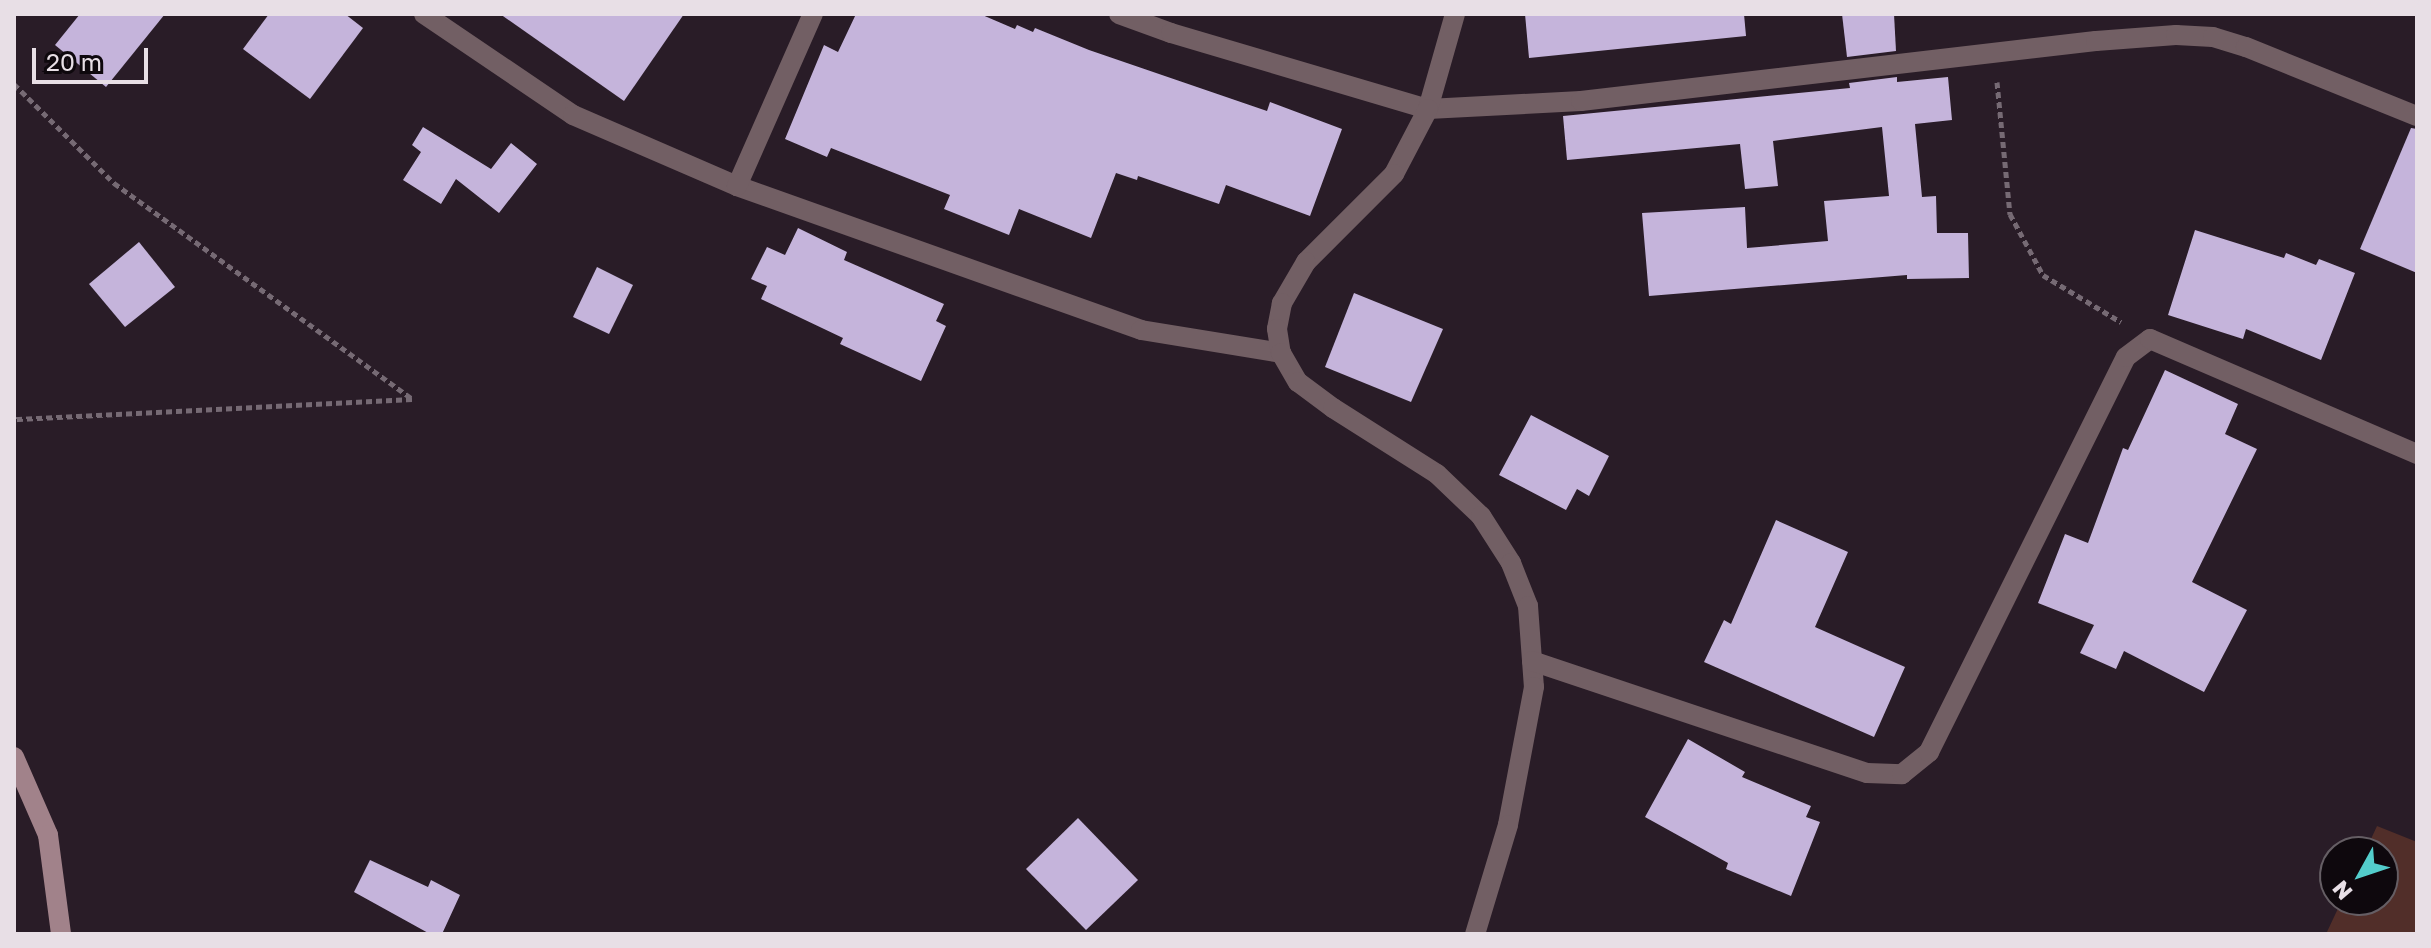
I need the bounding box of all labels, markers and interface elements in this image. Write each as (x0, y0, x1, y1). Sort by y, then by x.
scale bar (36, 32, 152, 82)
text: 20 m (46, 47, 102, 76)
north arrow (2319, 836, 2399, 916)
text: N (2326, 875, 2357, 906)

